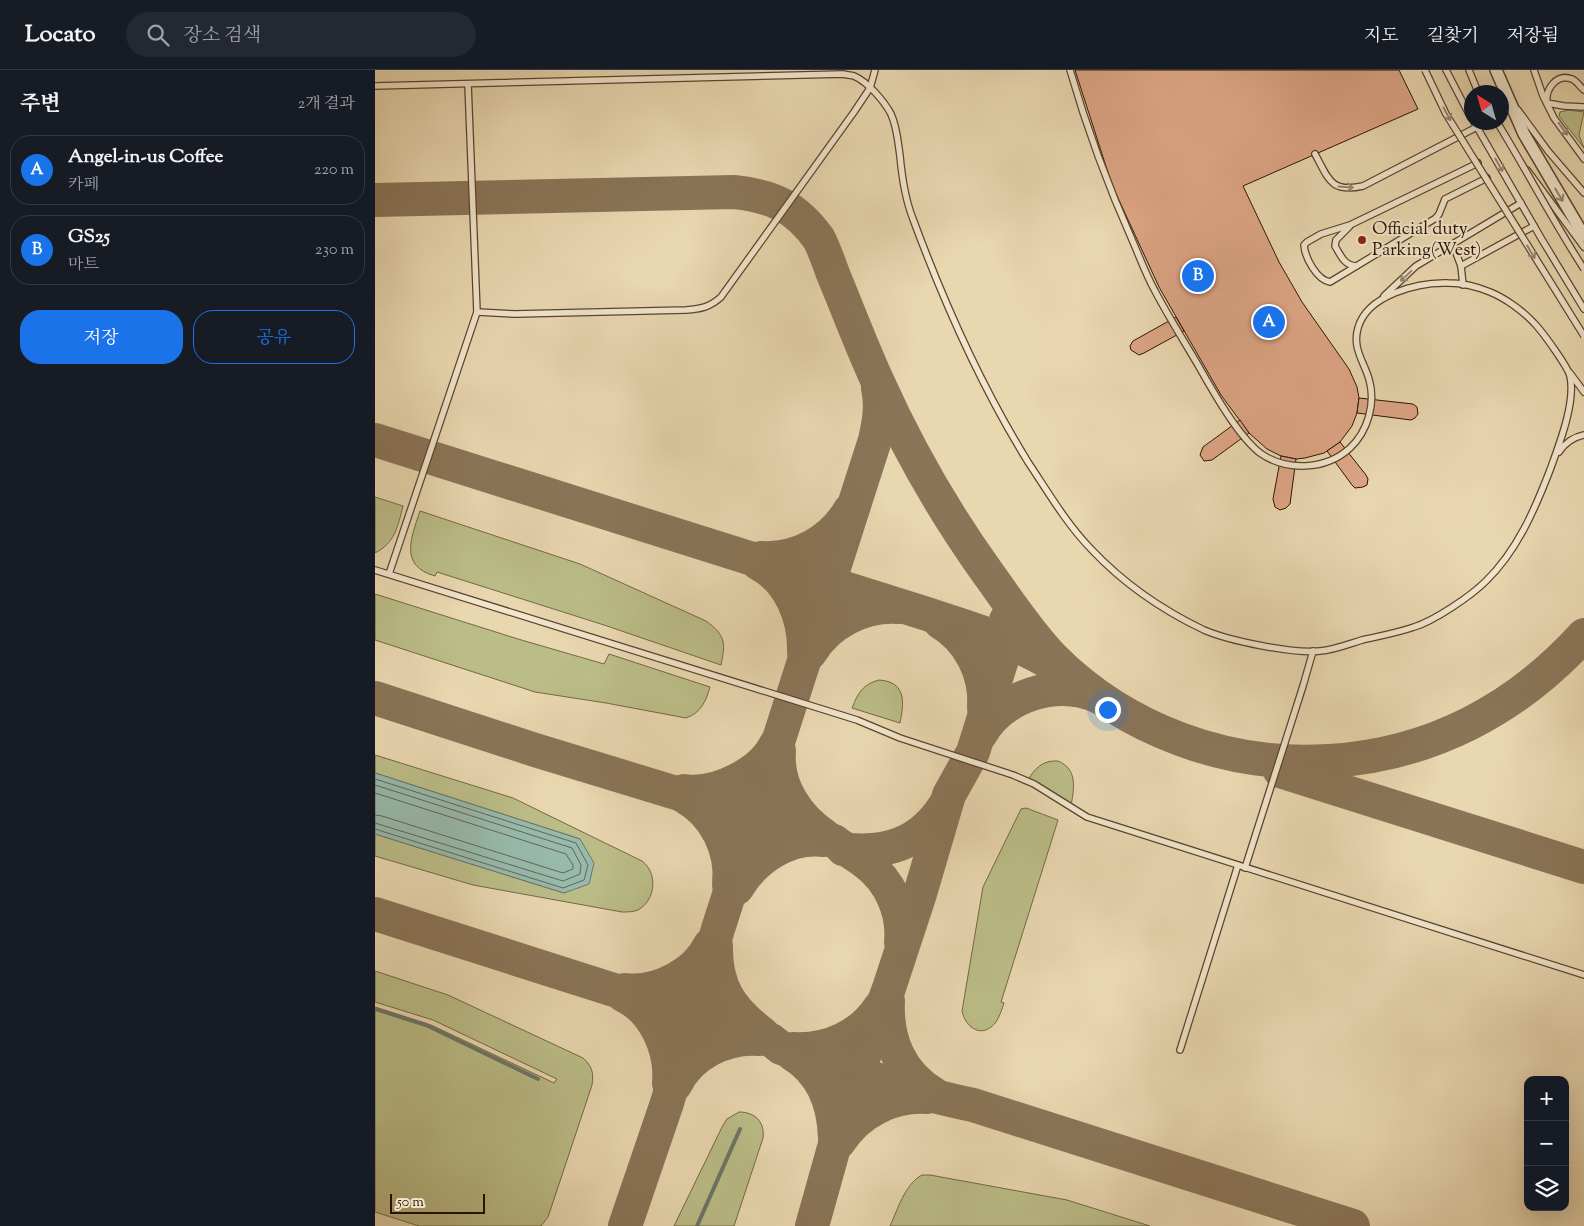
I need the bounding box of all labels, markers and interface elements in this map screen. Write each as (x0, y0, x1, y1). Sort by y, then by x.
search box (126, 12, 476, 57)
text: Locato (25, 18, 96, 52)
icon: search (144, 21, 172, 49)
text: 장소 검색 (184, 23, 261, 50)
text: 지도 (1364, 24, 1399, 50)
text: 길찾기 (1427, 24, 1479, 50)
text: 저장됨 (1507, 24, 1559, 50)
north arrow (1464, 85, 1509, 130)
text: 주변 (20, 90, 61, 120)
text: 2개 결과 (298, 93, 355, 116)
one-way arrow (1442, 106, 1452, 120)
one-way arrow (1557, 122, 1568, 135)
text: Angel-in-us Coffee (68, 144, 223, 171)
one-way arrow (1494, 157, 1504, 171)
text: A (31, 159, 44, 182)
text: 220 m (314, 159, 354, 182)
text: 카페 (68, 174, 99, 197)
one-way arrow (1338, 183, 1354, 192)
one-way arrow (1555, 187, 1565, 201)
place label: Official duty Parking(West) (1372, 217, 1481, 264)
text: GS25 (68, 224, 110, 251)
marker: Official duty Parking(West) (1356, 234, 1368, 246)
text: B (32, 239, 42, 262)
text: 230 m (315, 239, 354, 262)
one-way arrow (1527, 245, 1537, 259)
text: 마트 (68, 254, 99, 277)
pin: B (1182, 257, 1214, 295)
one-way arrow (1399, 270, 1412, 282)
pin: A (1253, 303, 1285, 341)
button: 저장 (20, 310, 183, 364)
button: 공유 (193, 310, 355, 364)
your location (1095, 697, 1121, 723)
map controls (1524, 1076, 1569, 1211)
button: + (1524, 1076, 1569, 1121)
button: − (1524, 1121, 1569, 1166)
button: layers (1524, 1166, 1569, 1211)
scale bar (390, 1191, 485, 1214)
text: 50 m (397, 1193, 424, 1213)

